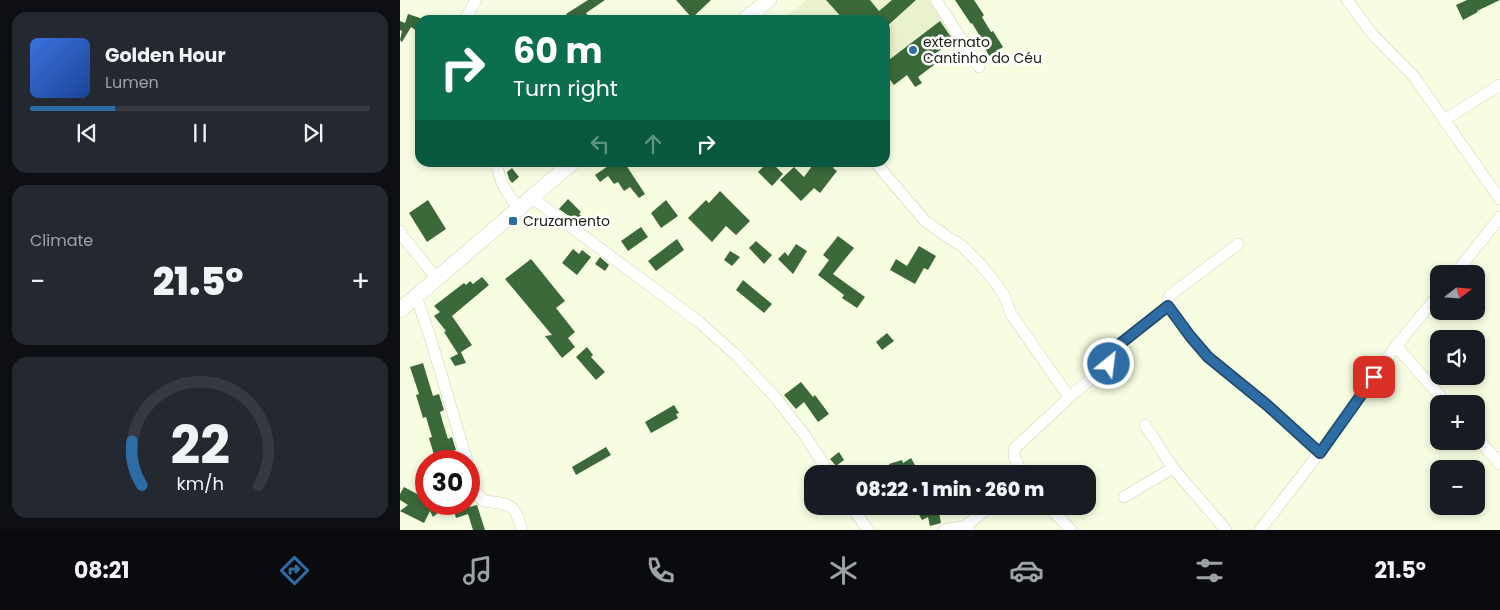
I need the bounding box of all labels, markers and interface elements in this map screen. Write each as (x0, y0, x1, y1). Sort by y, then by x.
text: 60 m (513, 26, 603, 75)
place label: externato Cantinho do Céu (923, 32, 1042, 68)
icon: right (430, 35, 495, 100)
text: Golden Hour (105, 42, 226, 69)
marker: externato Cantinho do Céu (907, 44, 919, 56)
text: Lumen (105, 71, 159, 94)
text: Turn right (513, 73, 618, 104)
icon: previous (73, 119, 101, 147)
icon: pause (186, 119, 214, 147)
icon: next (299, 119, 327, 147)
icon: left (586, 130, 614, 158)
icon: ahead (639, 130, 667, 158)
icon: right (692, 130, 720, 158)
place label: Cruzamento (523, 211, 610, 231)
marker: Cruzamento (507, 215, 519, 227)
text: Climate (30, 229, 93, 252)
text: 21.5° (153, 255, 244, 308)
text: − (30, 262, 45, 301)
text: + (351, 262, 370, 301)
north arrow (1430, 265, 1485, 320)
map controls (1430, 265, 1485, 515)
button: sound (1430, 330, 1485, 385)
position arrow (1082, 337, 1134, 389)
pin (1353, 356, 1395, 398)
icon: arrive (1360, 363, 1388, 391)
button: + (1430, 395, 1485, 450)
text: 22 (170, 409, 230, 482)
speed limit sign: 30 (415, 450, 480, 515)
button: − (1430, 460, 1485, 515)
text: km/h (176, 471, 224, 496)
text: 08:22 · 1 min · 260 m (856, 476, 1044, 503)
icon: directions (277, 553, 312, 588)
icon: music (460, 553, 495, 588)
icon: phone (643, 553, 678, 588)
icon: climate (826, 553, 861, 588)
icon: car (1009, 553, 1044, 588)
icon: filters (1192, 553, 1227, 588)
text: 08:21 (74, 555, 130, 586)
text: 21.5° (1375, 555, 1426, 586)

